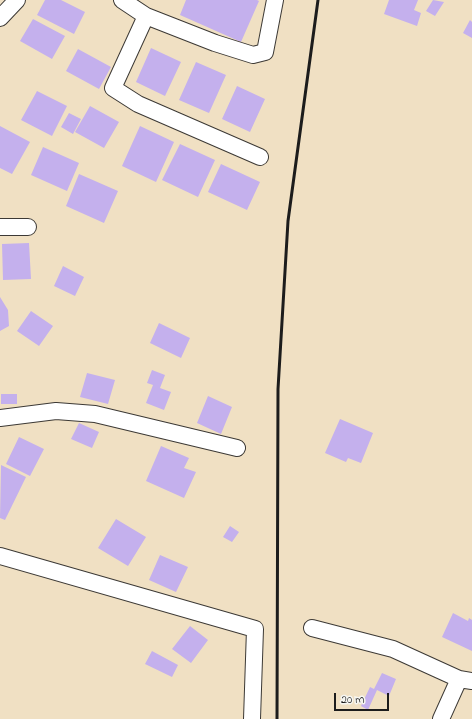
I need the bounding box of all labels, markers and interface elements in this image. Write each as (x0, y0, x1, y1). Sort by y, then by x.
scale bar (336, 685, 391, 711)
text: 20 m (341, 691, 364, 709)

